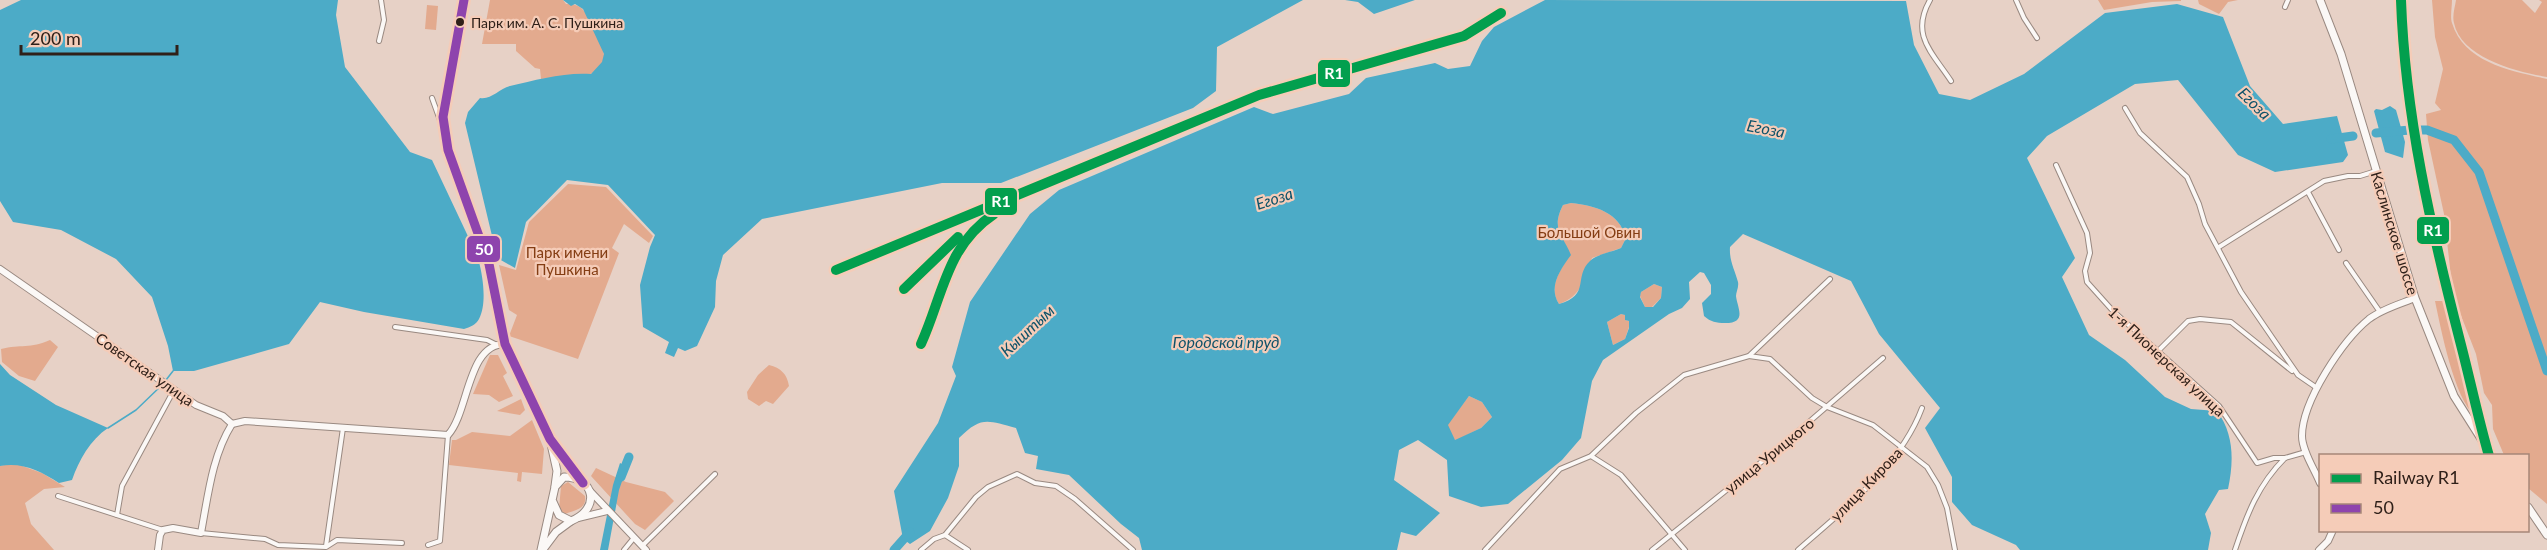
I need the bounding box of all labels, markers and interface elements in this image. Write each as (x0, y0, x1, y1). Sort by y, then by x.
place label: Парк им. А. С. Пушкина (471, 14, 623, 31)
marker: Парк им. А. С. Пушкина (454, 16, 466, 28)
scale bar (21, 18, 177, 56)
text: 200 m (30, 27, 81, 49)
line badge: R1 (1317, 59, 1351, 88)
text: R1 (1324, 63, 1344, 82)
water label: Егоза (2235, 83, 2275, 123)
water label: Егоза (1745, 115, 1787, 141)
street label: Каслинское шоссе (2368, 169, 2422, 297)
water label: Егоза (1253, 183, 1295, 213)
line badge: R1 (984, 187, 1018, 216)
text: R1 (991, 191, 1011, 210)
line badge: R1 (2416, 216, 2450, 245)
text: R1 (2423, 220, 2443, 239)
park label: Большой Овин (1537, 223, 1641, 241)
line badge: 50 (466, 235, 501, 263)
text: 50 (475, 239, 493, 258)
park label: Парк имени Пушкина (526, 243, 608, 278)
water label: Кыштым (996, 300, 1058, 360)
street label: 1-я Пионерская улица (2105, 302, 2229, 420)
street label: Советская улица (93, 329, 197, 409)
water label: Городской пруд (1173, 332, 1279, 351)
street label: улица Урицкого (1721, 414, 1817, 496)
street label: улица Кирова (1826, 444, 1906, 524)
legend (2319, 454, 2529, 532)
text: Railway R1 (2373, 466, 2460, 488)
text: 50 (2373, 496, 2394, 518)

